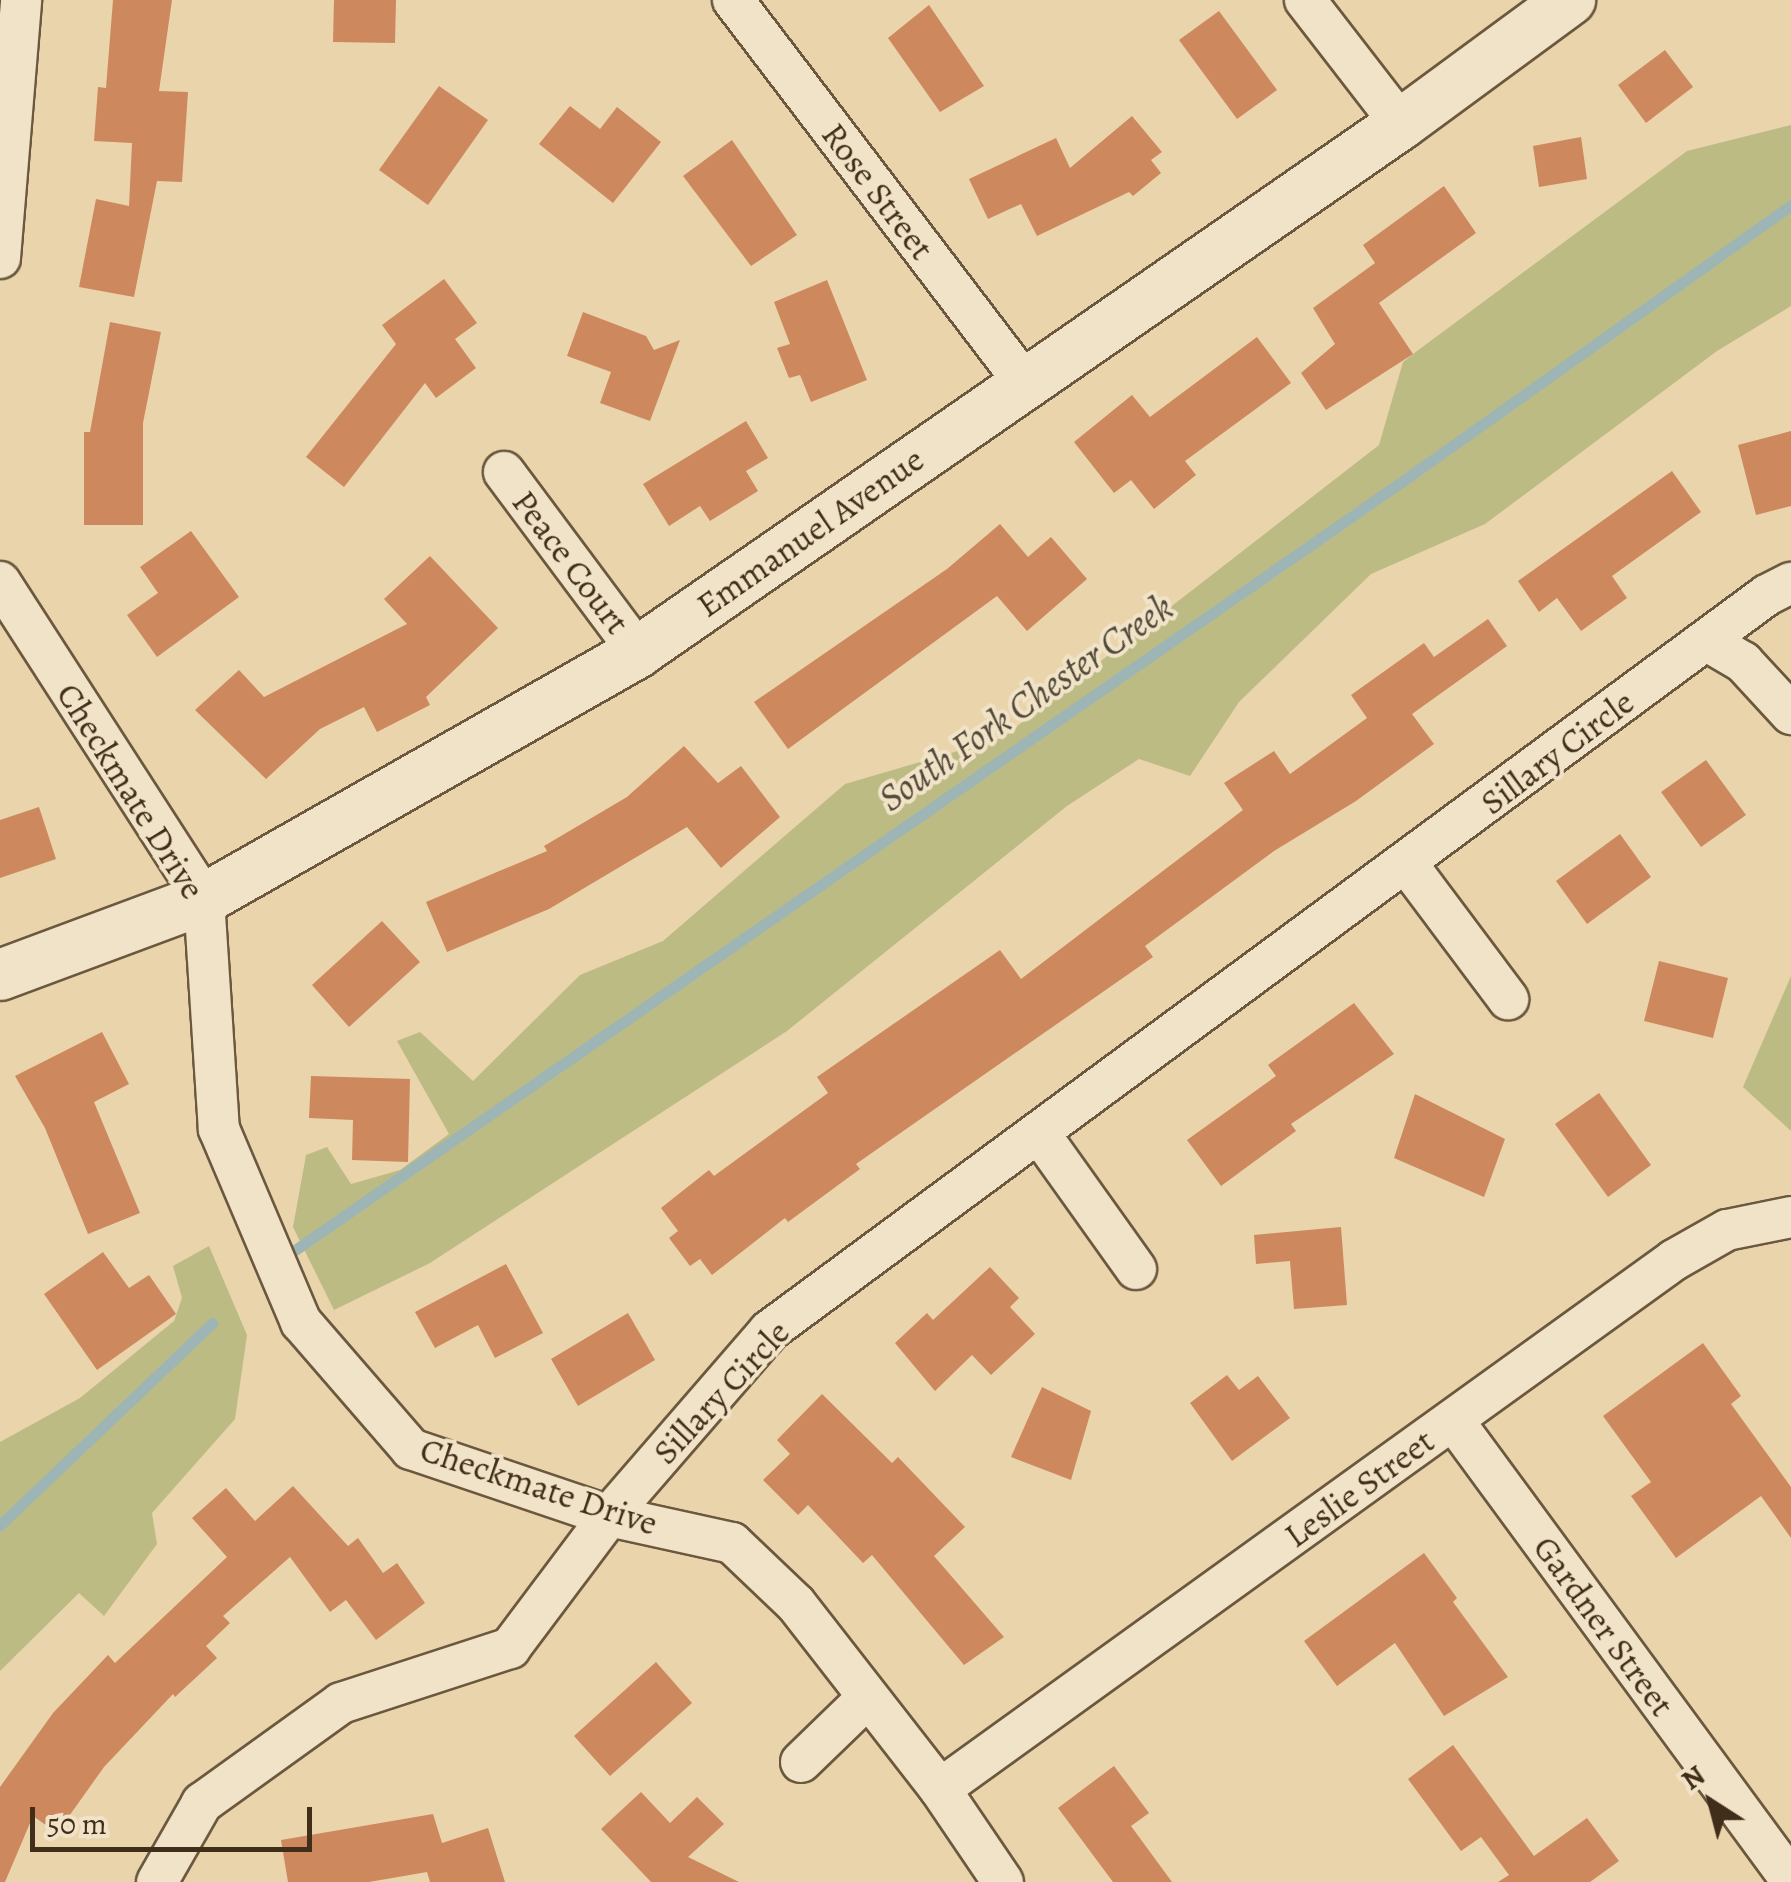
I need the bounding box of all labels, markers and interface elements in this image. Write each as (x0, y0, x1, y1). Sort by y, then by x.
street label: Rose Street (813, 114, 943, 268)
street label: Emmanuel Avenue (688, 438, 932, 626)
street label: Peace Court (503, 482, 639, 642)
water label: South Fork Chester Creek (870, 584, 1182, 822)
street label: Checkmate Drive (48, 675, 214, 907)
street label: Sillary Circle (1472, 681, 1642, 823)
street label: Sillary Circle (644, 1311, 798, 1473)
street label: Leslie Street (1276, 1420, 1442, 1556)
street label: Checkmate Drive (415, 1428, 663, 1544)
street label: Gardner Street (1525, 1528, 1683, 1724)
north arrow (1661, 1752, 1761, 1852)
text: N (1674, 1756, 1713, 1799)
scale bar (35, 1787, 318, 1849)
text: 50 m (47, 1804, 107, 1844)

